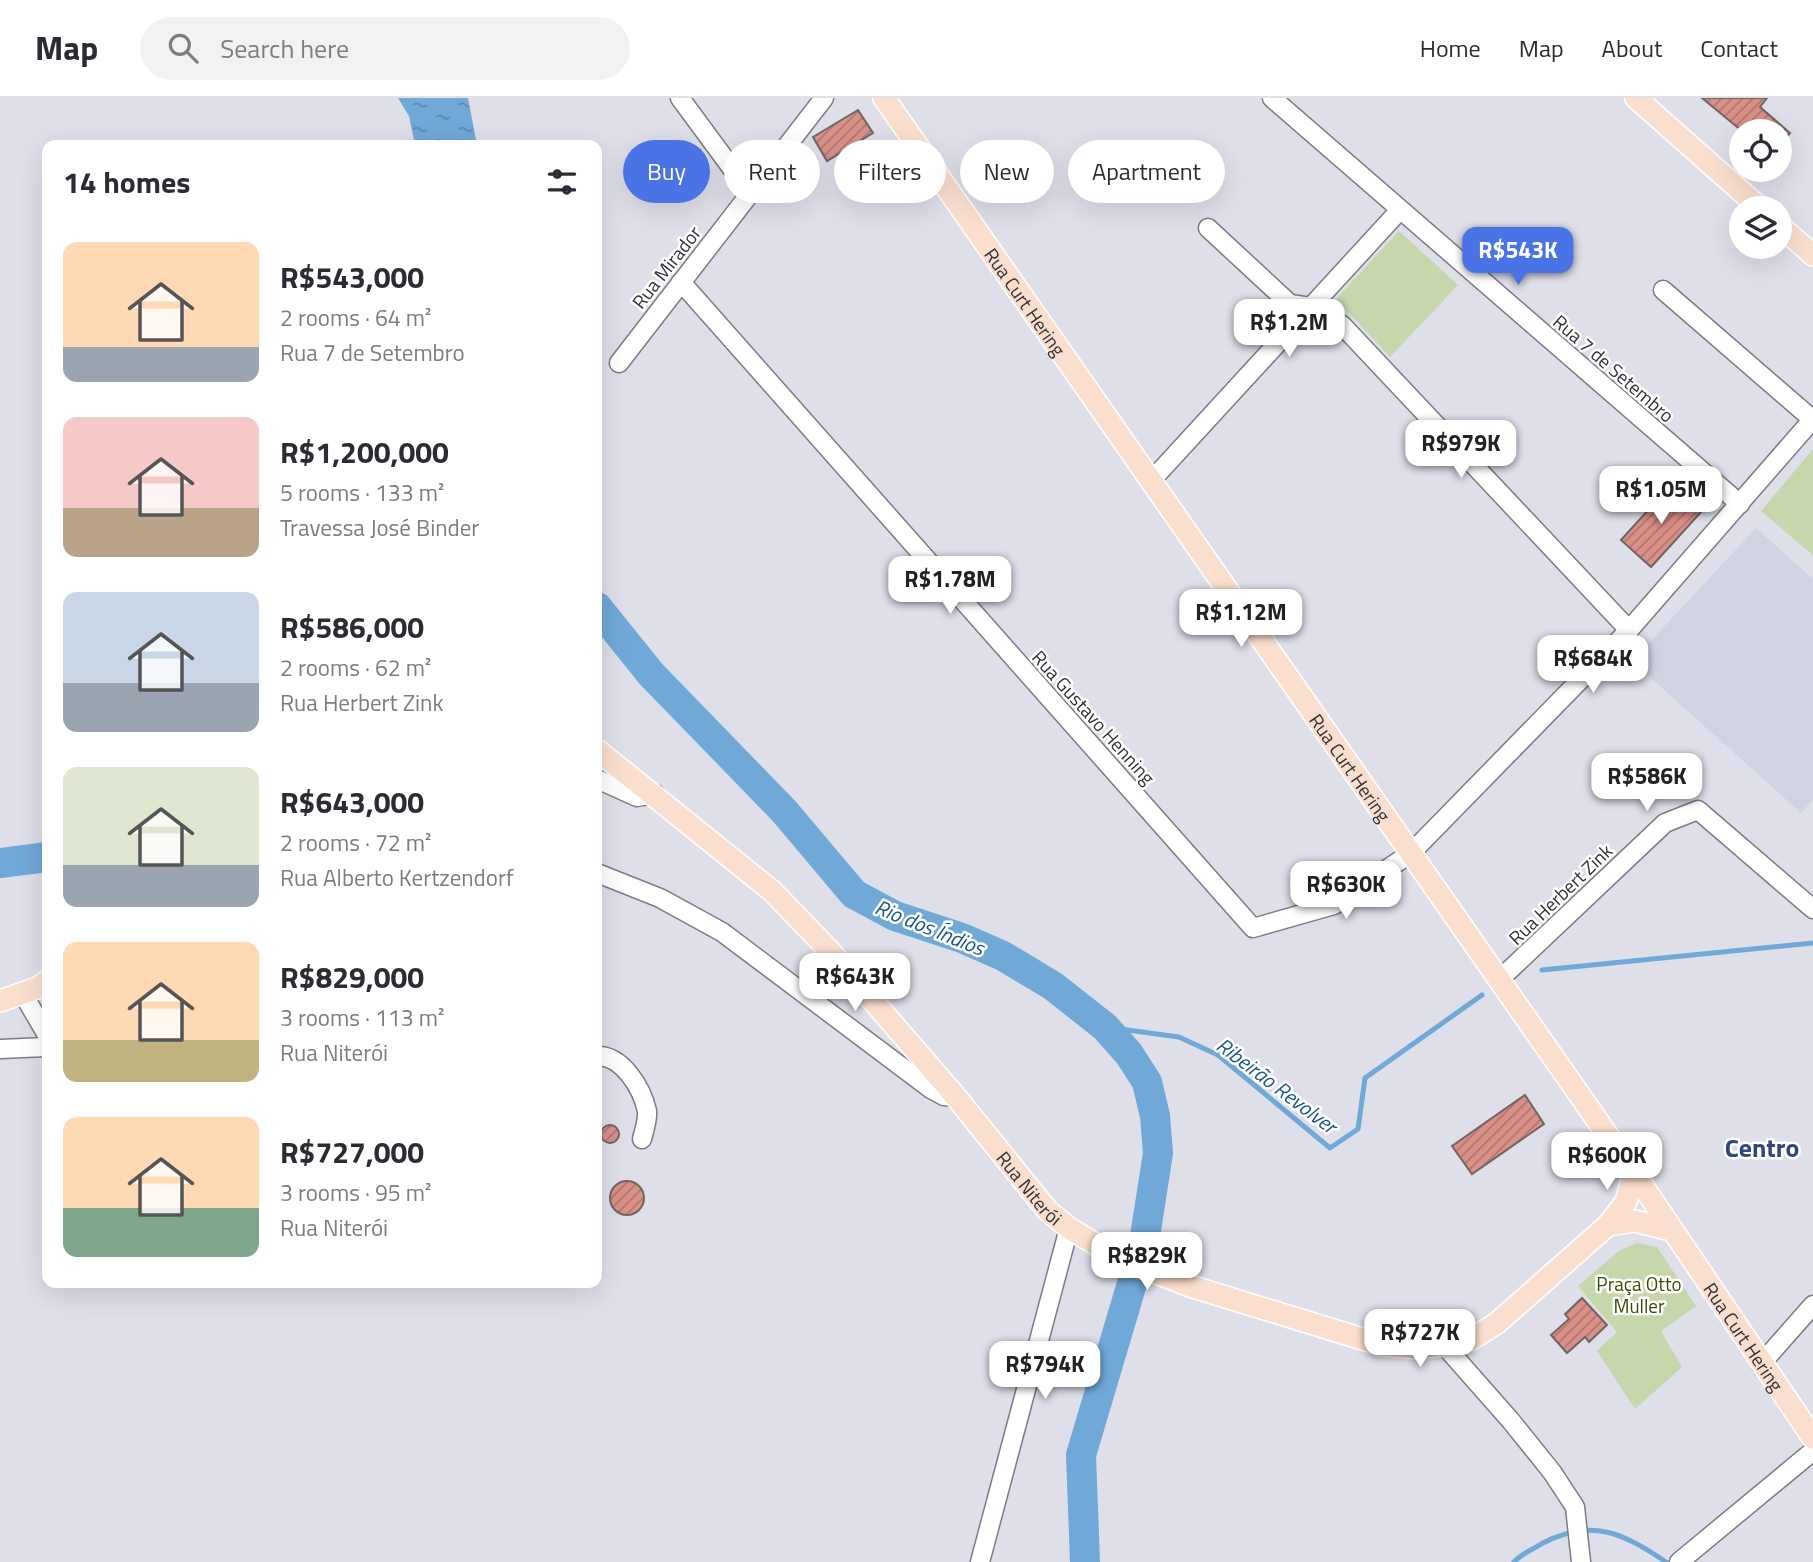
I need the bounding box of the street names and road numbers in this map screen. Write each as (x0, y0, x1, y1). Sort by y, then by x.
street label: Rua Mirador (624, 219, 708, 315)
street label: Rua Curt Hering (978, 241, 1074, 362)
street label: Rua 7 de Setembro (1547, 307, 1681, 429)
street label: Rua Gustavo Henning (1026, 643, 1163, 791)
street label: Rua Curt Hering (1303, 707, 1399, 827)
street label: Rua Herbert Zink (1501, 837, 1619, 951)
street label: Rua Niterói (990, 1144, 1069, 1232)
street label: Rua Curt Hering (1697, 1276, 1792, 1397)

